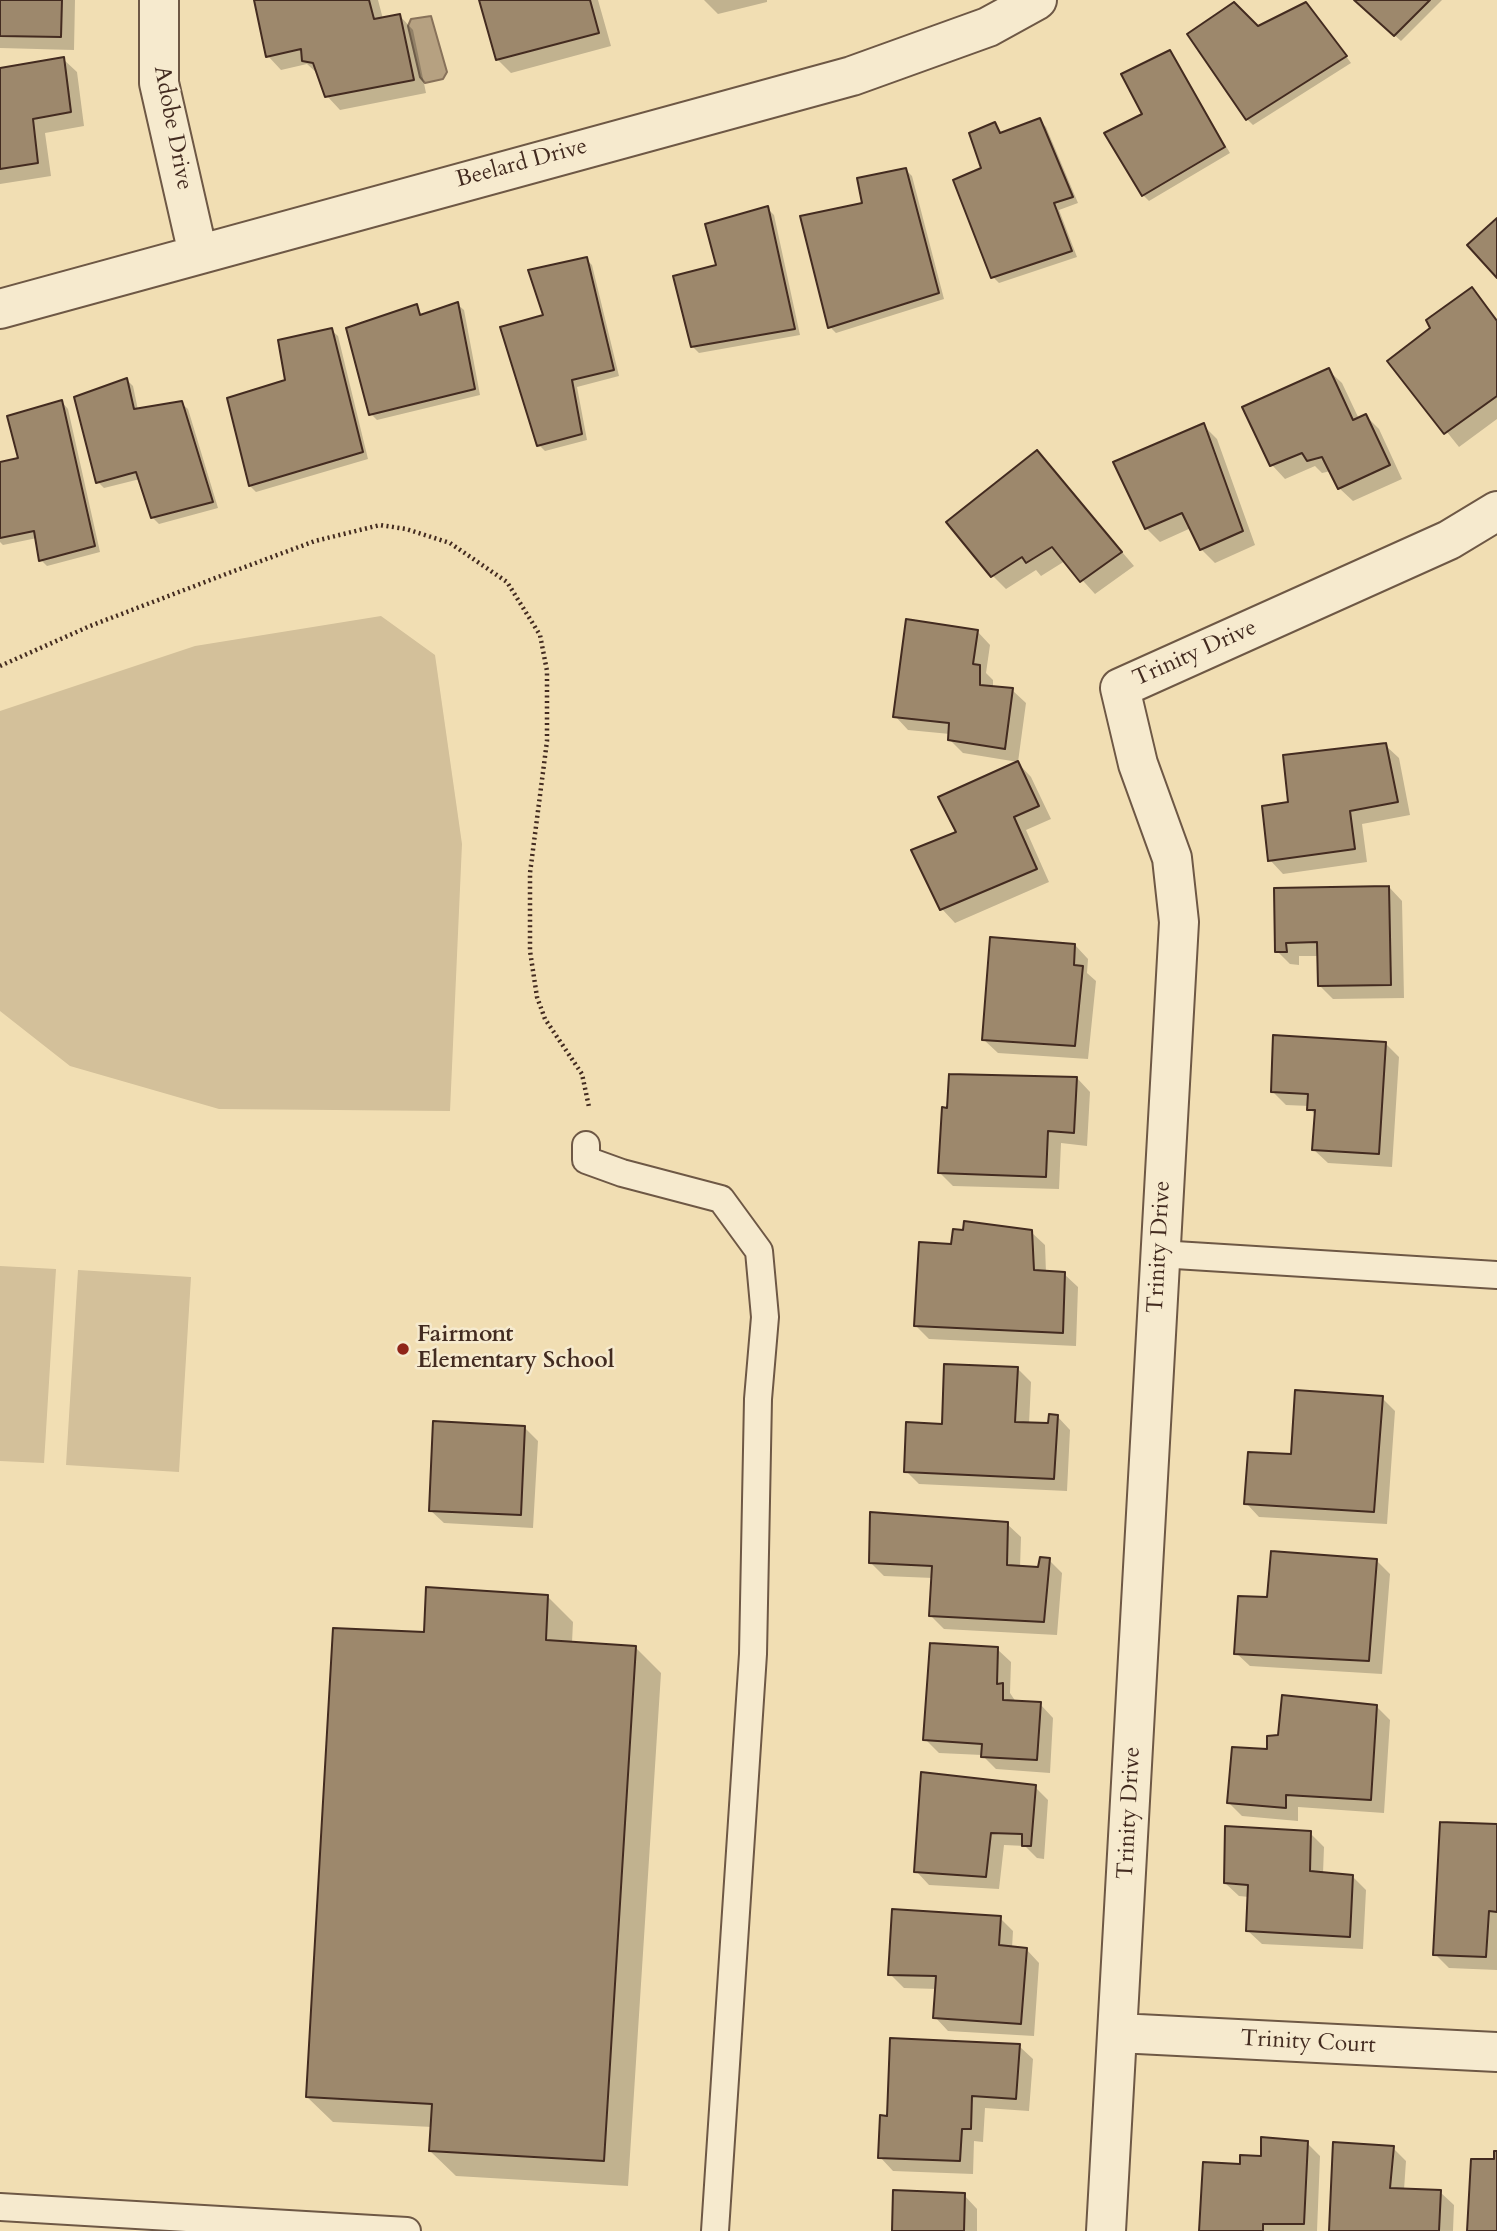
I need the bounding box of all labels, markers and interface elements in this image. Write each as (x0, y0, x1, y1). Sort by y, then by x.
street label: Adobe Drive (146, 64, 198, 192)
street label: Beelard Drive (453, 133, 591, 195)
street label: Trinity Drive (1129, 614, 1261, 694)
street label: Trinity Drive (1143, 1180, 1177, 1314)
place label: Fairmont Elementary School (417, 1322, 614, 1376)
marker: Fairmont Elementary School (395, 1341, 411, 1357)
street label: Trinity Drive (1113, 1746, 1147, 1880)
street label: Trinity Court (1240, 2026, 1376, 2060)

